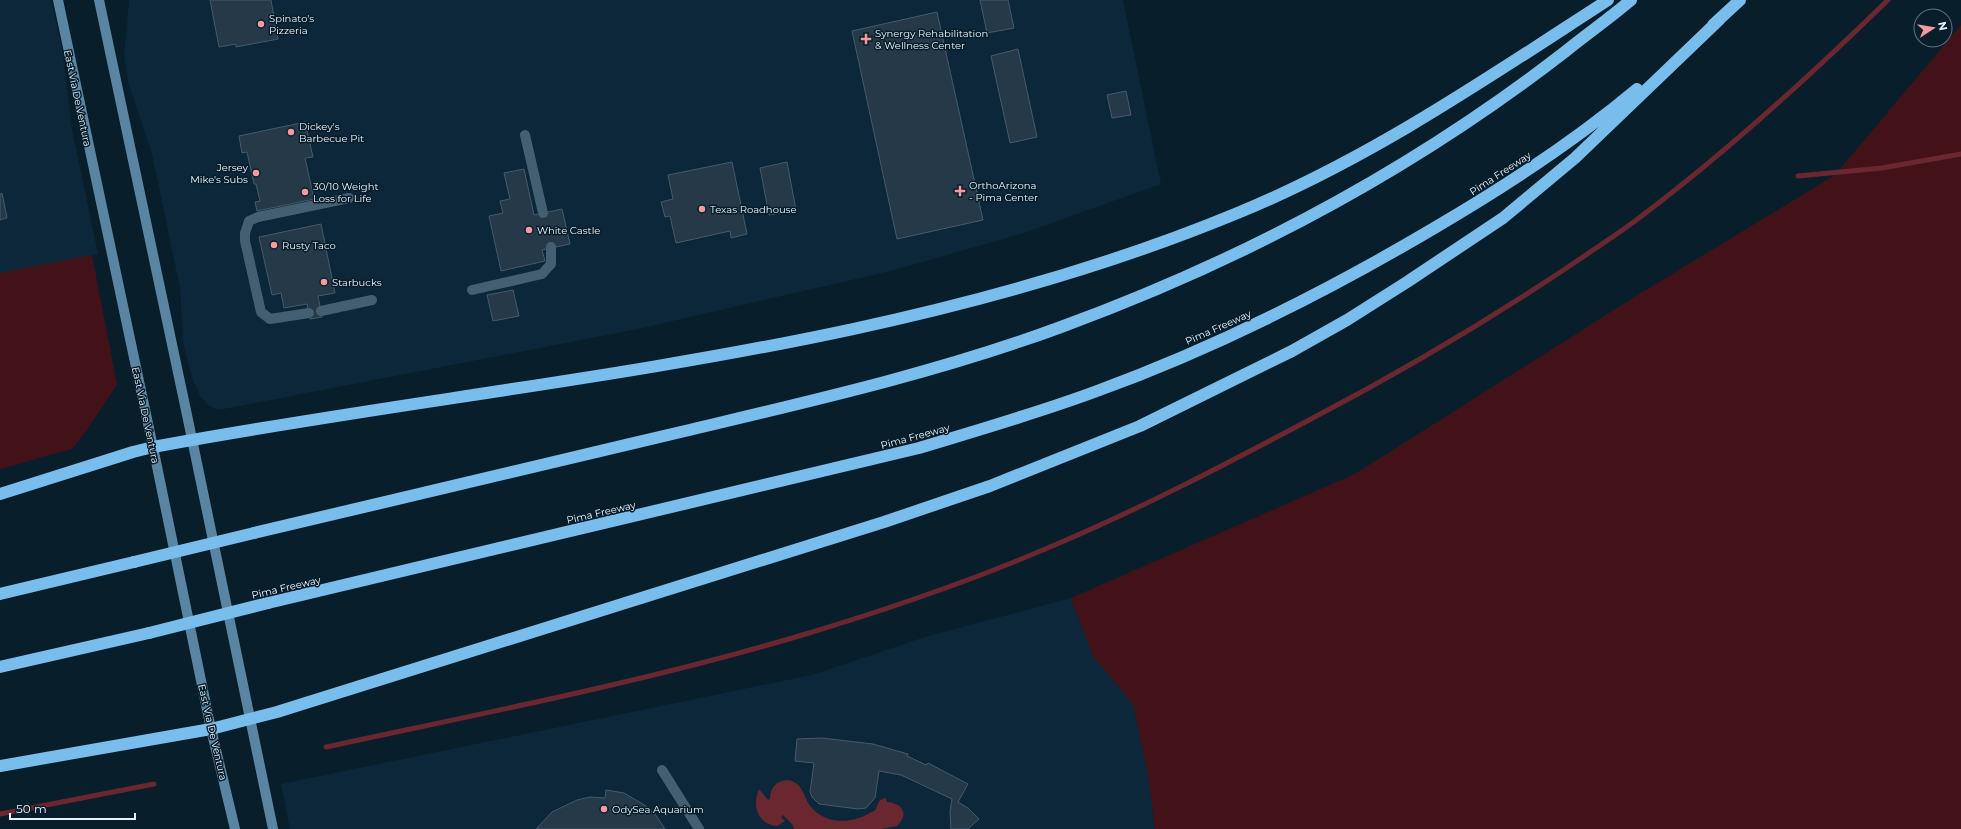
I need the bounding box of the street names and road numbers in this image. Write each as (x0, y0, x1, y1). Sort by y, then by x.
street label: East Via De Ventura (61, 49, 94, 148)
street label: Pima Freeway (1467, 148, 1534, 198)
street label: Pima Freeway (1183, 307, 1254, 348)
street label: East Via De Ventura (129, 366, 162, 465)
street label: Pima Freeway (879, 421, 952, 452)
street label: Pima Freeway (565, 498, 638, 527)
street label: Pima Freeway (250, 573, 323, 602)
street label: East Via De Ventura (195, 683, 230, 782)

